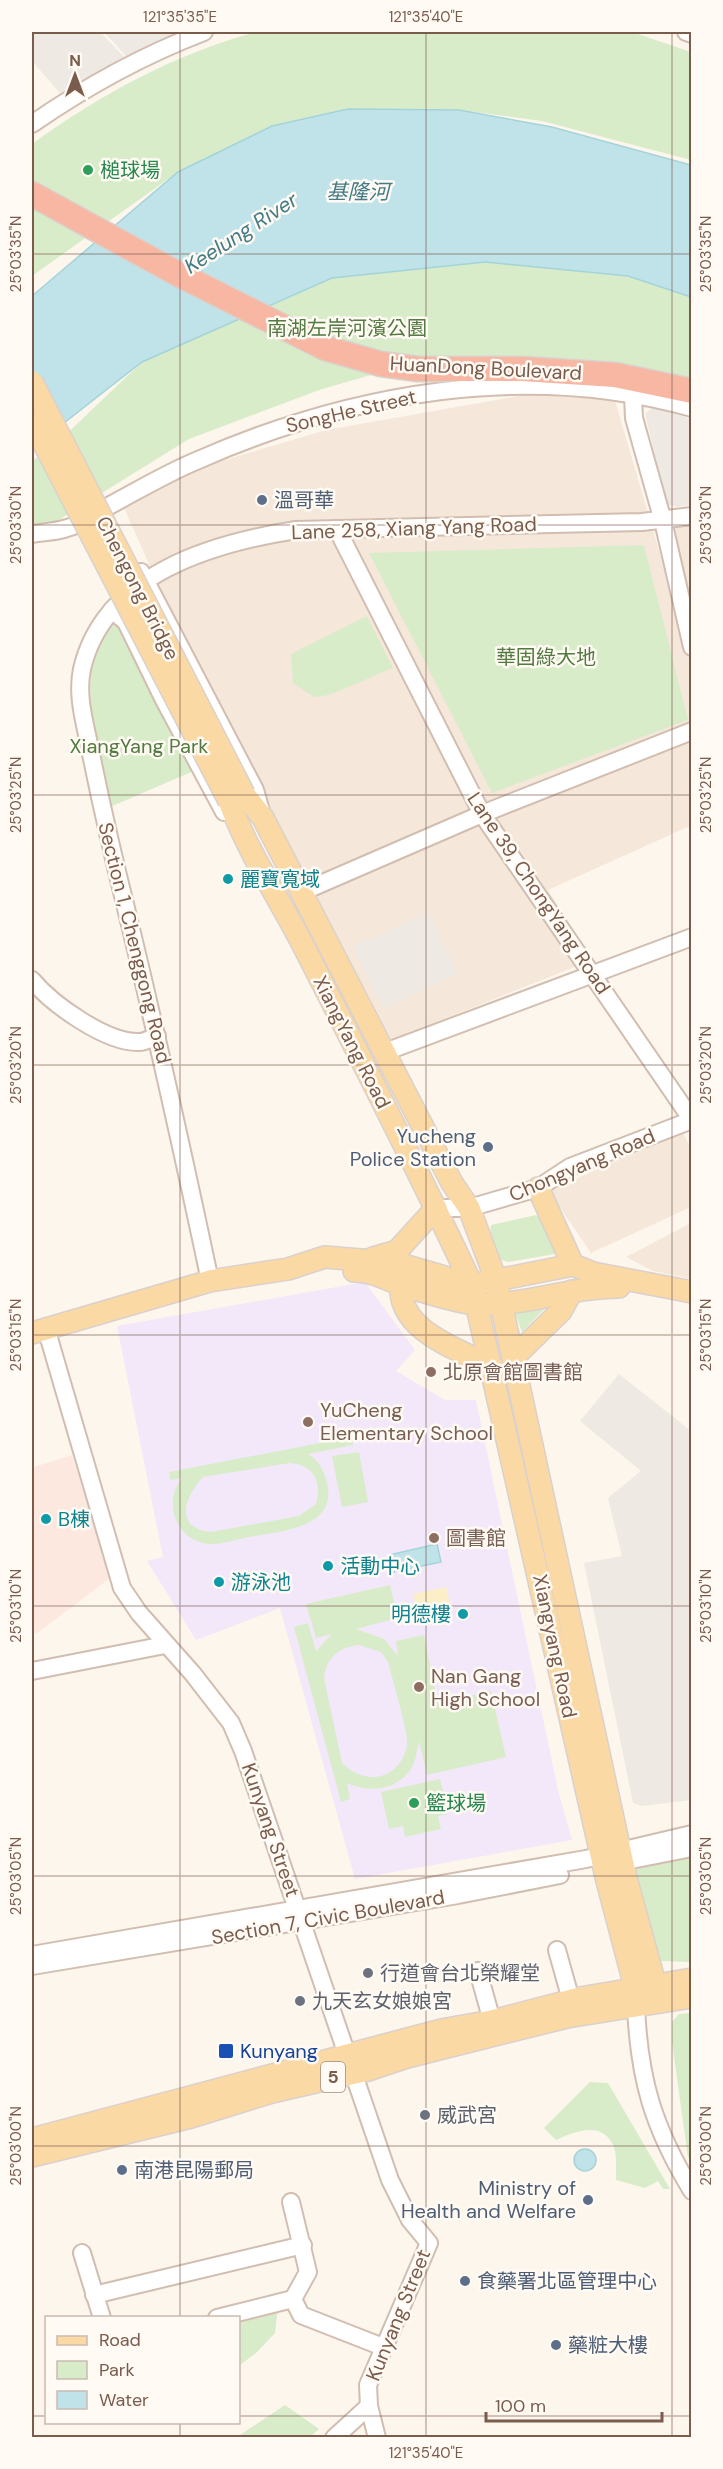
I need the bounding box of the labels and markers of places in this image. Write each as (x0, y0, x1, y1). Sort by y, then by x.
place label: 槌球場 (100, 157, 160, 183)
marker: 槌球場 (81, 163, 95, 177)
place label: 溫哥華 (274, 487, 334, 513)
marker: 溫哥華 (255, 493, 269, 507)
place label: 麗寶寬域 (240, 866, 320, 892)
marker: 麗寶寬域 (221, 872, 235, 886)
place label: Yucheng Police Station (350, 1123, 476, 1172)
marker: Yucheng Police Station (481, 1140, 495, 1154)
place label: 北原會館圖書館 (443, 1359, 583, 1385)
marker: 北原會館圖書館 (424, 1365, 438, 1379)
place label: YuCheng Elementary School (320, 1397, 493, 1446)
marker: YuCheng Elementary School (301, 1415, 315, 1429)
place label: B棟 (58, 1506, 90, 1532)
marker: B棟 (39, 1512, 53, 1526)
place label: 圖書館 (446, 1525, 506, 1551)
marker: 圖書館 (427, 1531, 441, 1545)
place label: 活動中心 (340, 1553, 420, 1579)
marker: 活動中心 (321, 1559, 335, 1573)
place label: 游泳池 (231, 1569, 291, 1595)
marker: 游泳池 (212, 1575, 226, 1589)
place label: 明德樓 (391, 1601, 451, 1627)
marker: 明德樓 (456, 1607, 470, 1621)
place label: Nan Gang High School (431, 1663, 540, 1712)
marker: Nan Gang High School (412, 1680, 426, 1694)
place label: 籃球場 (426, 1790, 486, 1816)
marker: 籃球場 (407, 1796, 421, 1810)
place label: 行道會台北榮耀堂 (380, 1960, 540, 1986)
marker: 行道會台北榮耀堂 (361, 1966, 375, 1980)
place label: 九天玄女娘娘宮 (312, 1988, 452, 2014)
marker: 九天玄女娘娘宮 (293, 1994, 307, 2008)
place label: Kunyang (240, 2038, 318, 2064)
marker: Kunyang (217, 2042, 235, 2060)
place label: 威武宮 (437, 2102, 497, 2128)
marker: 威武宮 (418, 2108, 432, 2122)
place label: 南港昆陽郵局 (134, 2157, 254, 2183)
marker: 南港昆陽郵局 (115, 2163, 129, 2177)
place label: Ministry of Health and Welfare (401, 2175, 576, 2224)
marker: Ministry of Health and Welfare (581, 2193, 595, 2207)
place label: 食藥署北區管理中心 (477, 2268, 657, 2294)
marker: 食藥署北區管理中心 (458, 2274, 472, 2288)
place label: 藥粧大樓 (568, 2332, 648, 2358)
marker: 藥粧大樓 (549, 2338, 563, 2352)

